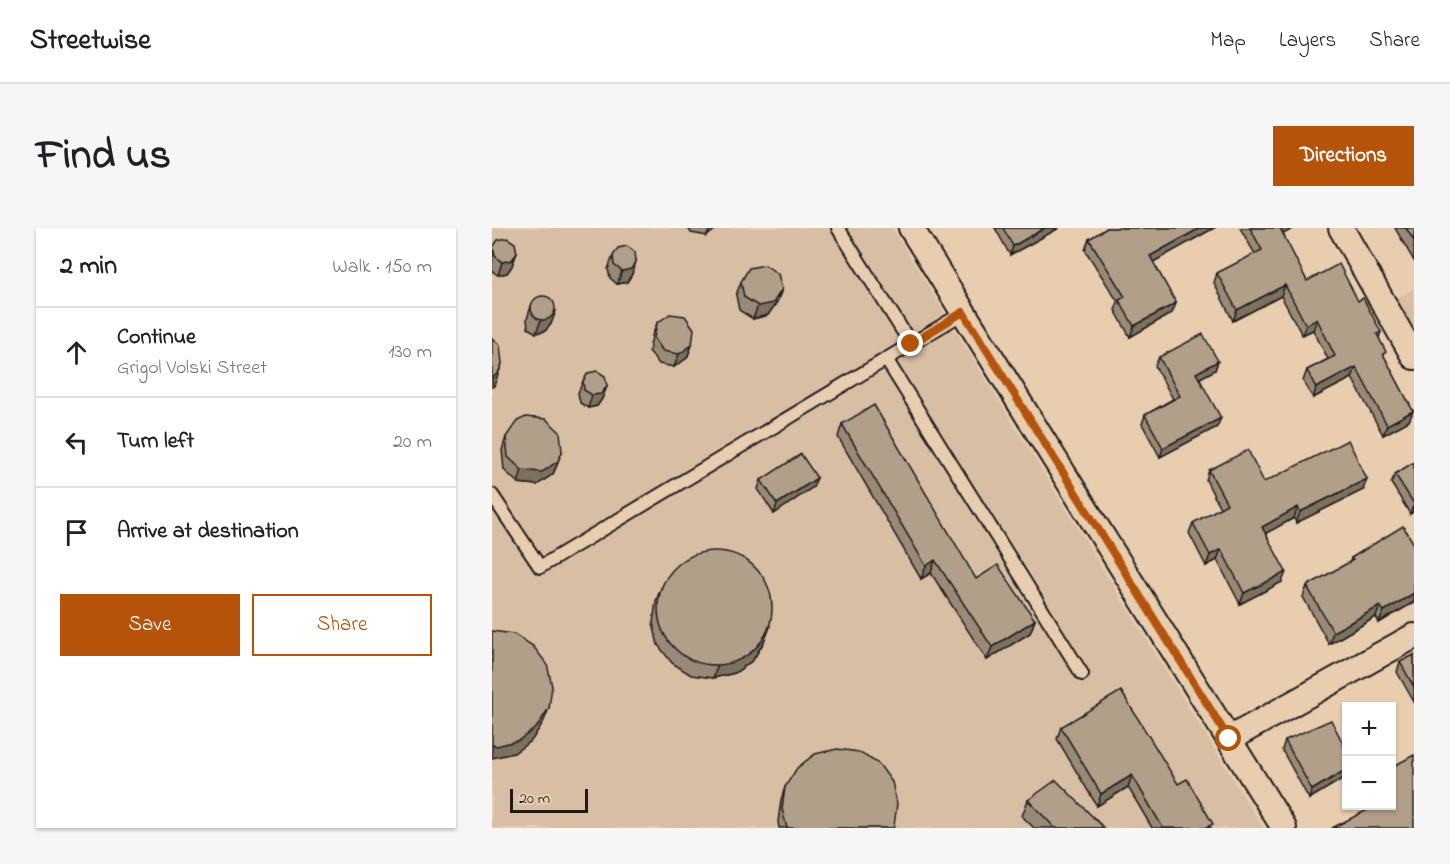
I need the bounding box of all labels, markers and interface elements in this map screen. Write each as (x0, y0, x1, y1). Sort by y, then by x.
text: Streetwise (30, 21, 151, 62)
text: Map (1210, 26, 1246, 56)
text: Layers (1279, 26, 1336, 56)
text: Share (1369, 26, 1420, 56)
text: Find us (36, 126, 171, 187)
button: Directions (1273, 126, 1414, 186)
text: 2 min (60, 248, 117, 286)
text: Walk · 150 m (332, 253, 432, 282)
text: Continue (117, 322, 196, 354)
route end (897, 330, 923, 356)
icon: ahead (60, 336, 93, 369)
text: 130 m (388, 338, 432, 367)
text: Grigol Volski Street (117, 354, 267, 383)
icon: left (60, 426, 93, 459)
text: Turn left (117, 426, 194, 458)
text: 20 m (393, 428, 432, 457)
icon: arrive (60, 516, 93, 549)
text: Arrive at destination (117, 516, 299, 548)
button: Save (60, 594, 240, 656)
button: Share (252, 594, 432, 656)
map controls (1342, 702, 1396, 810)
button: + (1342, 702, 1396, 756)
route start (1215, 725, 1241, 751)
button: − (1342, 756, 1396, 810)
scale bar (510, 786, 588, 814)
text: 20 m (519, 787, 550, 811)

